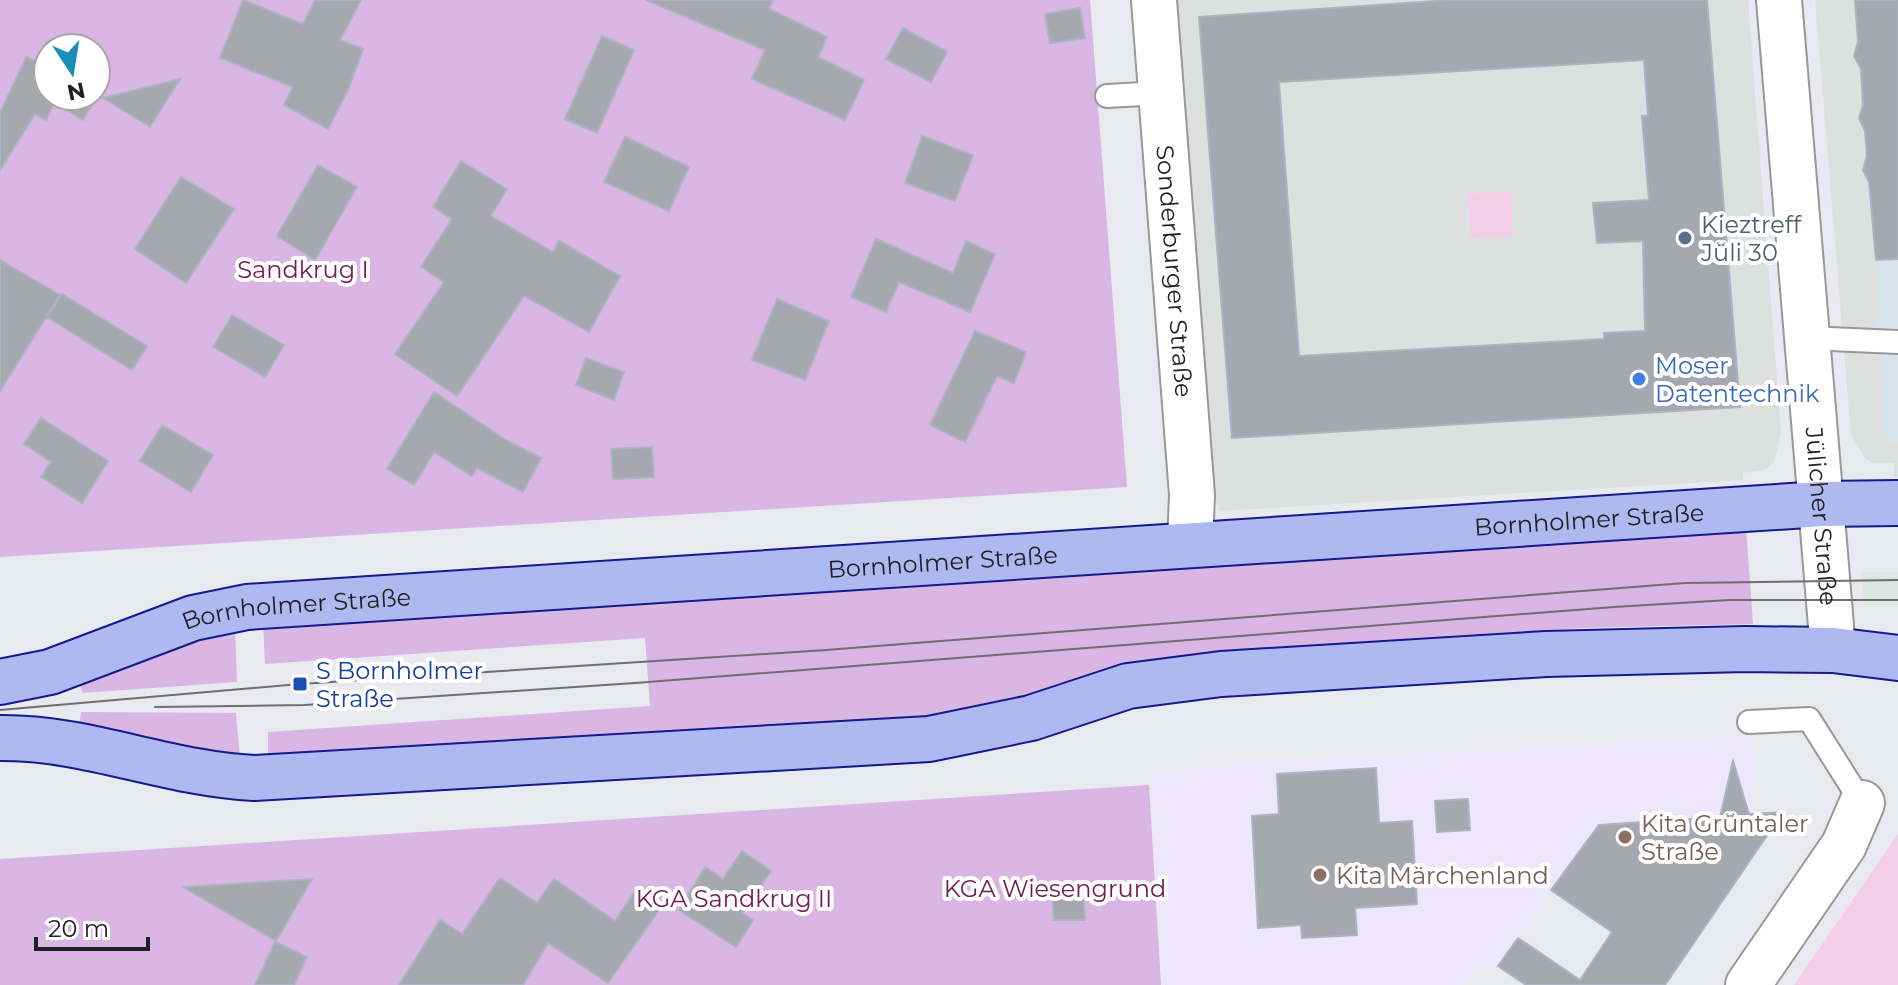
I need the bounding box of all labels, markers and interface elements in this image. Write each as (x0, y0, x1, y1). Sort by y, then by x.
north arrow (32, 32, 112, 112)
text: N (65, 76, 88, 106)
street label: Sonderburger Straße (1151, 144, 1199, 398)
place label: Kieztreff Jüli 30 (1700, 210, 1802, 267)
marker: Kieztreff Jüli 30 (1676, 229, 1694, 247)
park label: Sandkrug I (237, 255, 369, 284)
place label: Moser Datentechnik (1655, 351, 1820, 408)
marker: Moser Datentechnik (1630, 370, 1648, 388)
street label: Jülicher Straße (1800, 425, 1844, 607)
street label: Bornholmer Straße (1473, 497, 1705, 541)
street label: Bornholmer Straße (827, 540, 1058, 583)
street label: Bornholmer Straße (178, 582, 412, 635)
place label: S Bornholmer Straße (316, 656, 483, 713)
marker: S Bornholmer Straße (291, 675, 309, 693)
place label: Kita Grüntaler Straße (1641, 809, 1809, 866)
marker: Kita Grüntaler Straße (1616, 828, 1634, 846)
place label: Kita Märchenland (1336, 861, 1549, 890)
marker: Kita Märchenland (1311, 866, 1329, 884)
park label: KGA Wiesengrund (944, 874, 1166, 903)
park label: KGA Sandkrug II (636, 884, 832, 913)
scale bar (36, 901, 148, 951)
text: 20 m (48, 914, 109, 943)

